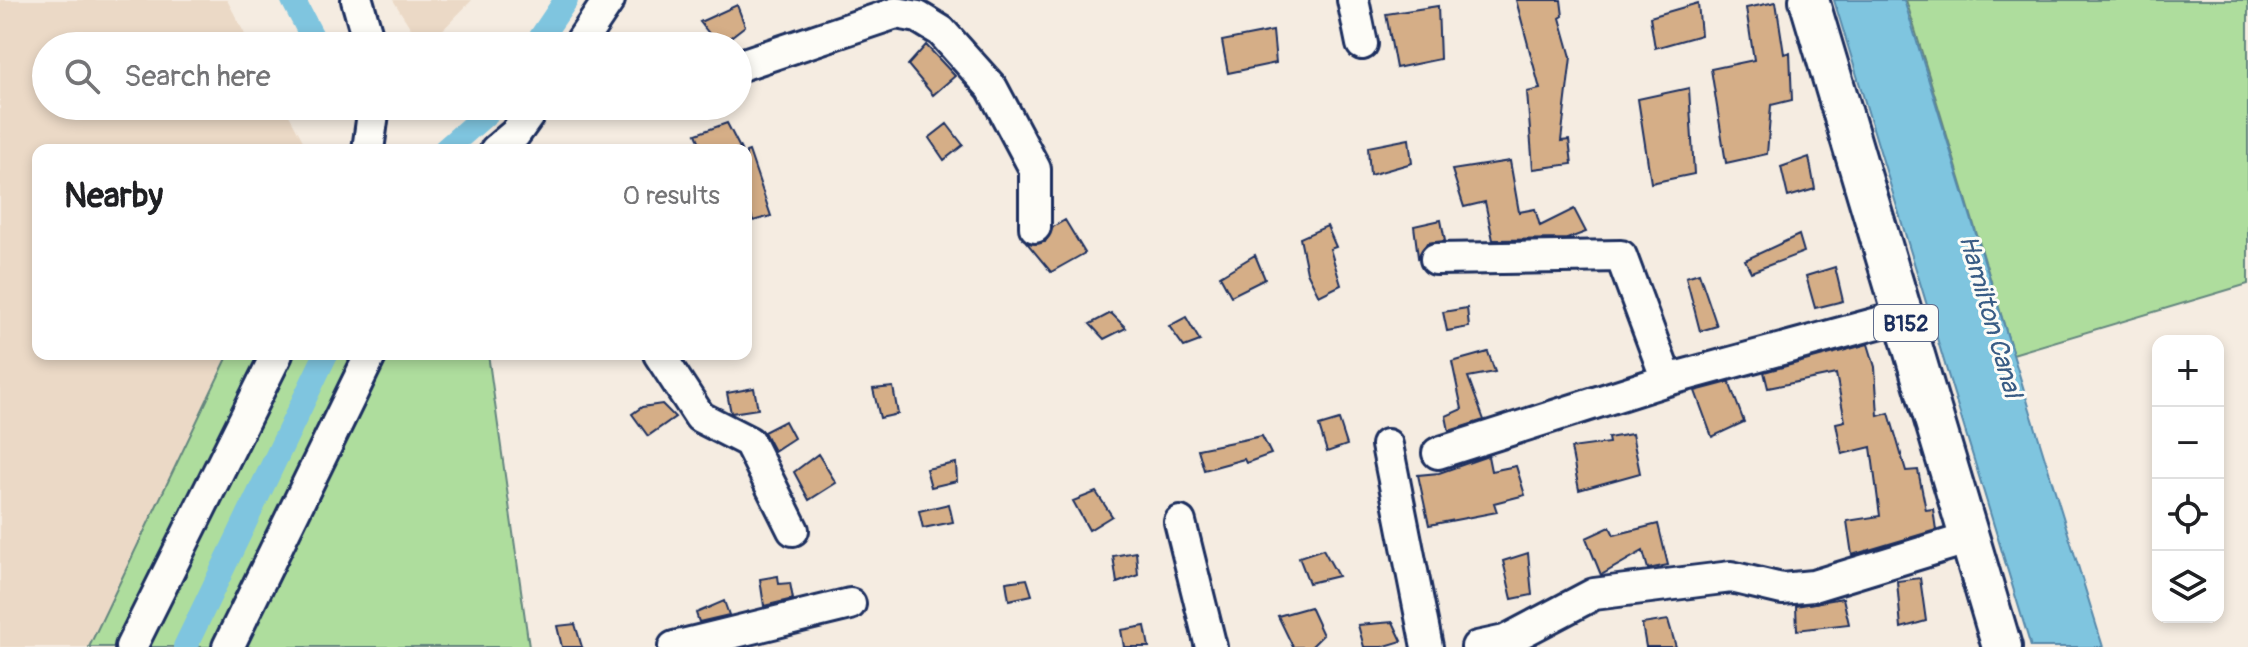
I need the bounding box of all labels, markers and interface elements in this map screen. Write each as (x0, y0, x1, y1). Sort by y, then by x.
search box (32, 32, 752, 120)
icon: search (60, 54, 104, 98)
text: Search here (124, 58, 271, 95)
text: Nearby (64, 175, 163, 218)
text: 0 results (623, 180, 720, 212)
water label: Hamilton Canal (1952, 231, 2029, 404)
road number: B152 (1874, 305, 1938, 341)
map controls (2152, 335, 2224, 623)
button: + (2152, 335, 2224, 407)
button: − (2152, 407, 2224, 479)
button: locate (2152, 479, 2224, 551)
button: layers (2152, 551, 2224, 623)

